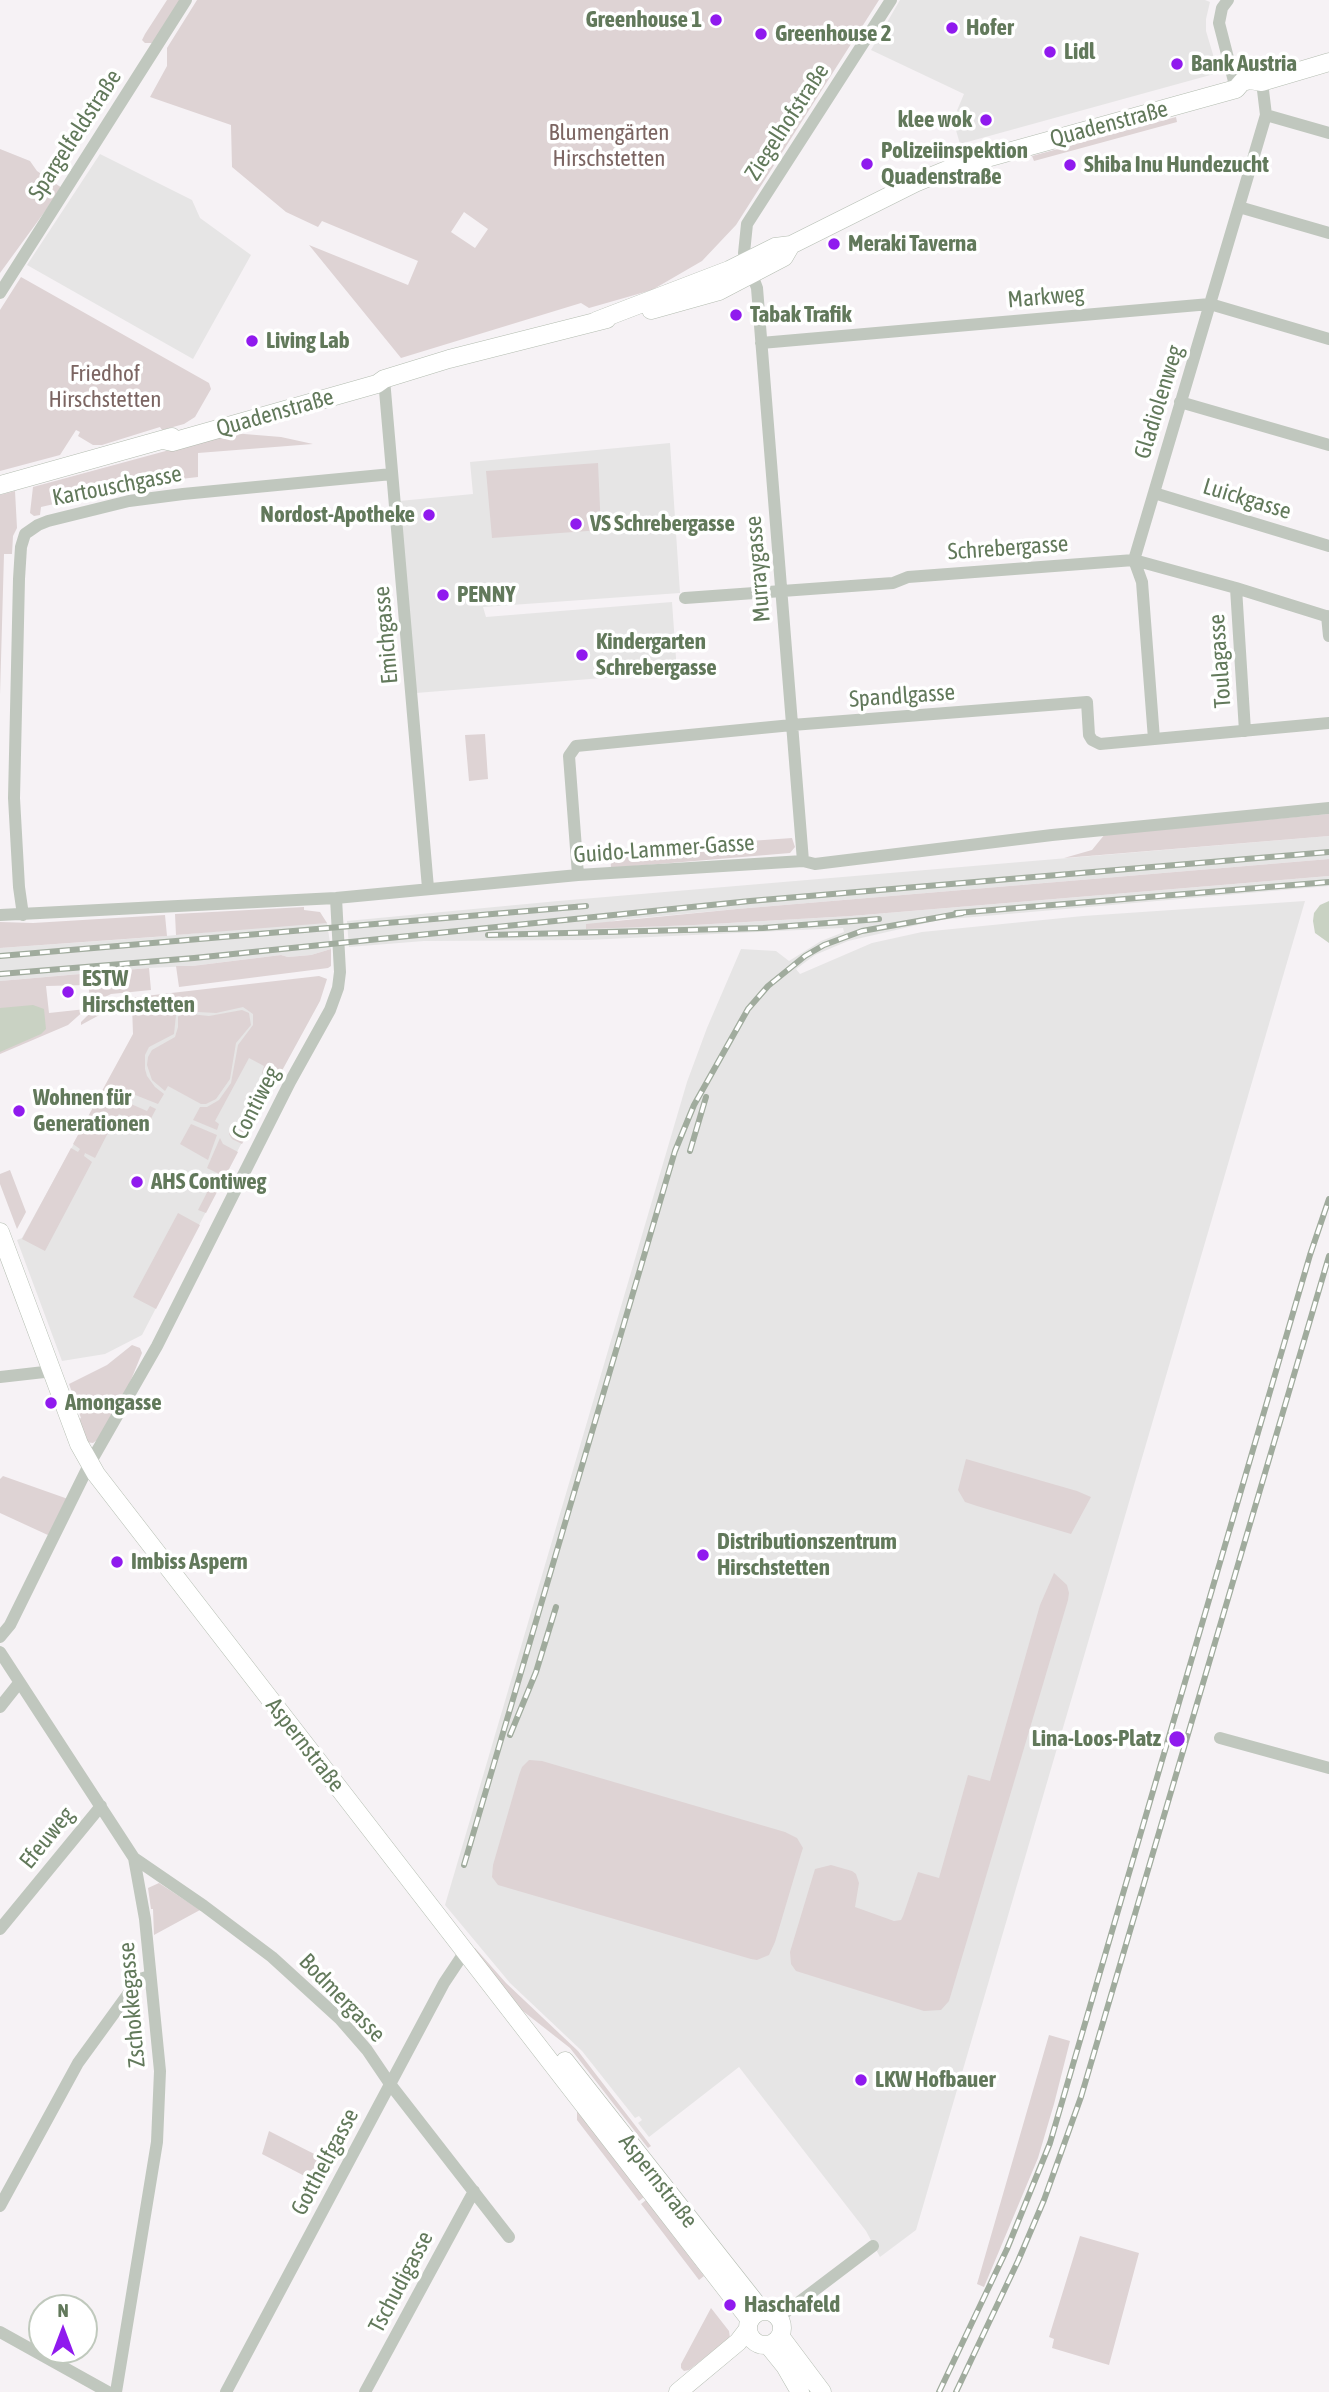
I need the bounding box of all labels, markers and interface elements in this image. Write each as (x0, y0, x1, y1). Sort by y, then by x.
place label: Greenhouse 1 (586, 6, 702, 34)
marker: Greenhouse 1 (708, 12, 724, 28)
place label: Hofer (966, 14, 1014, 42)
place label: Greenhouse 2 (775, 20, 891, 48)
marker: Hofer (944, 20, 960, 36)
marker: Greenhouse 2 (753, 26, 769, 42)
place label: Lidl (1064, 38, 1095, 66)
marker: Lidl (1042, 44, 1058, 60)
place label: Bank Austria (1191, 50, 1297, 78)
marker: Bank Austria (1169, 56, 1185, 72)
street label: Ziegelhofstraße (739, 59, 835, 185)
street label: Spargelfeldstraße (23, 65, 127, 205)
street label: Quadenstraße (1047, 95, 1171, 153)
place label: klee wok (898, 106, 972, 134)
marker: klee wok (978, 112, 994, 128)
park label: Blumengärten Hirschstetten (549, 119, 669, 173)
place label: Polizeiinspektion Quadenstraße (881, 137, 1028, 191)
place label: Shiba Inu Hundezucht (1084, 151, 1269, 179)
marker: Polizeiinspektion Quadenstraße (859, 156, 875, 172)
marker: Shiba Inu Hundezucht (1062, 157, 1078, 173)
place label: Meraki Taverna (848, 230, 977, 258)
marker: Meraki Taverna (826, 236, 842, 252)
street label: Markweg (1007, 280, 1085, 314)
place label: Tabak Trafik (750, 301, 852, 329)
marker: Tabak Trafik (728, 307, 744, 323)
place label: Living Lab (266, 327, 350, 355)
marker: Living Lab (244, 333, 260, 349)
street label: Gladiolenweg (1129, 342, 1189, 462)
park label: Friedhof Hirschstetten (49, 360, 161, 414)
street label: Quadenstraße (213, 383, 337, 443)
street label: Kartouschgasse (50, 460, 184, 512)
street label: Luickgasse (1200, 473, 1294, 525)
place label: Nordost-Apotheke (260, 501, 415, 529)
marker: Nordost-Apotheke (421, 507, 437, 523)
place label: VS Schrebergasse (590, 510, 735, 538)
street label: Murraygasse (740, 515, 776, 623)
marker: VS Schrebergasse (568, 516, 584, 532)
street label: Schrebergasse (947, 530, 1069, 566)
place label: PENNY (457, 581, 515, 609)
street label: Emichgasse (368, 585, 404, 685)
marker: PENNY (435, 587, 451, 603)
street label: Toulagasse (1203, 613, 1237, 709)
place label: Kindergarten Schrebergasse (596, 628, 717, 682)
marker: Kindergarten Schrebergasse (574, 647, 590, 663)
street label: Spandlgasse (848, 679, 956, 713)
street label: Guido-Lammer-Gasse (573, 829, 755, 869)
place label: ESTW Hirschstetten (82, 965, 195, 1019)
marker: ESTW Hirschstetten (60, 984, 76, 1000)
street label: Contiweg (226, 1062, 286, 1144)
place label: Wohnen für Generationen (33, 1084, 150, 1138)
marker: Wohnen für Generationen (11, 1103, 27, 1119)
place label: AHS Contiweg (151, 1168, 267, 1196)
marker: AHS Contiweg (129, 1174, 145, 1190)
place label: Amongasse (65, 1389, 162, 1417)
marker: Amongasse (43, 1395, 59, 1411)
place label: Distributionszentrum Hirschstetten (717, 1528, 897, 1582)
marker: Distributionszentrum Hirschstetten (695, 1547, 711, 1563)
place label: Imbiss Aspern (131, 1548, 248, 1576)
marker: Imbiss Aspern (109, 1554, 125, 1570)
street label: Aspernstraße (260, 1692, 350, 1798)
place label: Lina-Loos-Platz (1032, 1725, 1161, 1753)
marker: Lina-Loos-Platz (1167, 1729, 1187, 1749)
street label: Efeuweg (14, 1802, 80, 1874)
street label: Zschokkegasse (113, 1941, 151, 2069)
street label: Bodmergasse (293, 1948, 391, 2048)
place label: LKW Hofbauer (875, 2066, 995, 2094)
marker: LKW Hofbauer (853, 2072, 869, 2088)
street label: Gotthelfgasse (285, 2104, 365, 2220)
street label: Aspernstraße (613, 2128, 703, 2234)
street label: Tschudigasse (363, 2227, 439, 2337)
place label: Haschafeld (744, 2291, 840, 2319)
north arrow (28, 2294, 98, 2364)
marker: Haschafeld (722, 2297, 738, 2313)
text: N (57, 2299, 69, 2321)

